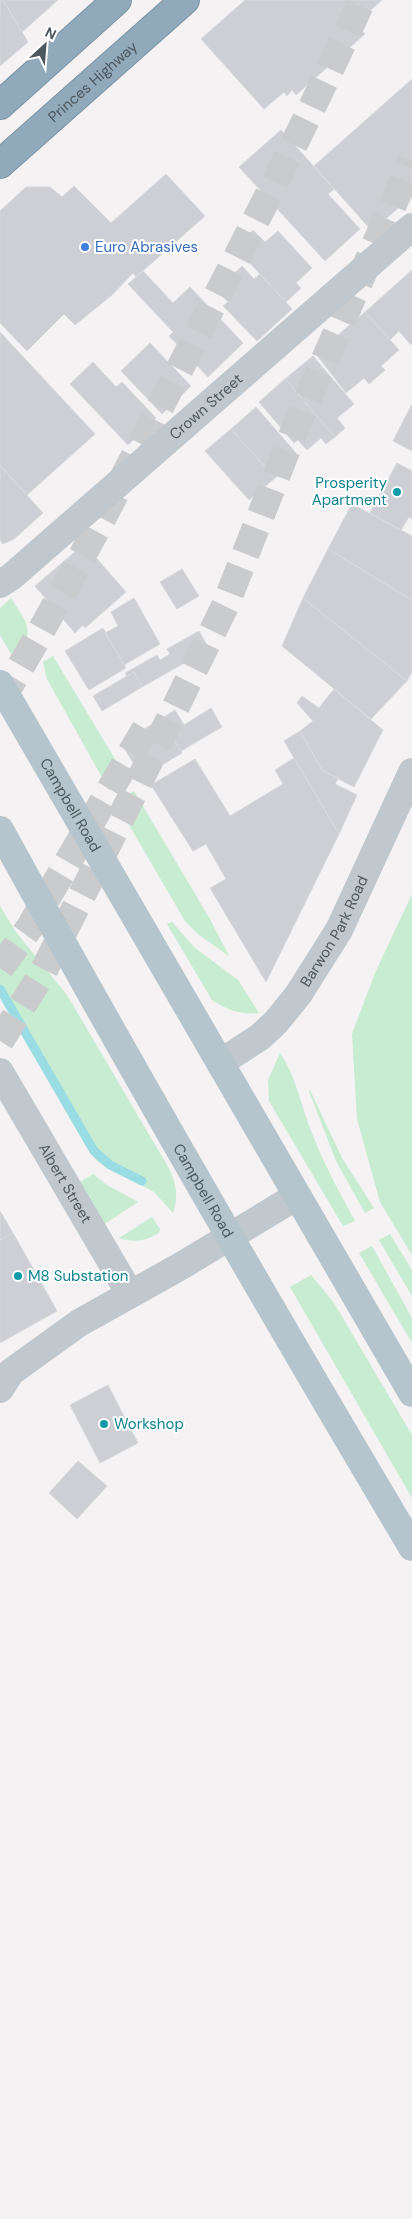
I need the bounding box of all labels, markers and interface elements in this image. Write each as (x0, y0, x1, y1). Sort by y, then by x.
north arrow (20, 20, 70, 70)
text: N (42, 23, 59, 44)
street label: Princes Highway (44, 36, 142, 127)
place label: Euro Abrasives (95, 237, 198, 257)
marker: Euro Abrasives (79, 241, 91, 253)
street label: Crown Street (165, 369, 247, 444)
place label: Prosperity Apartment (312, 473, 388, 510)
marker: Prosperity Apartment (391, 486, 403, 498)
street label: Campbell Road (35, 755, 105, 856)
street label: Barwon Park Road (296, 872, 373, 991)
street label: Albert Street (34, 1140, 96, 1227)
street label: Campbell Road (168, 1140, 238, 1241)
place label: M8 Substation (28, 1266, 128, 1286)
marker: M8 Substation (12, 1270, 24, 1282)
place label: Workshop (114, 1414, 184, 1434)
marker: Workshop (98, 1418, 110, 1430)

